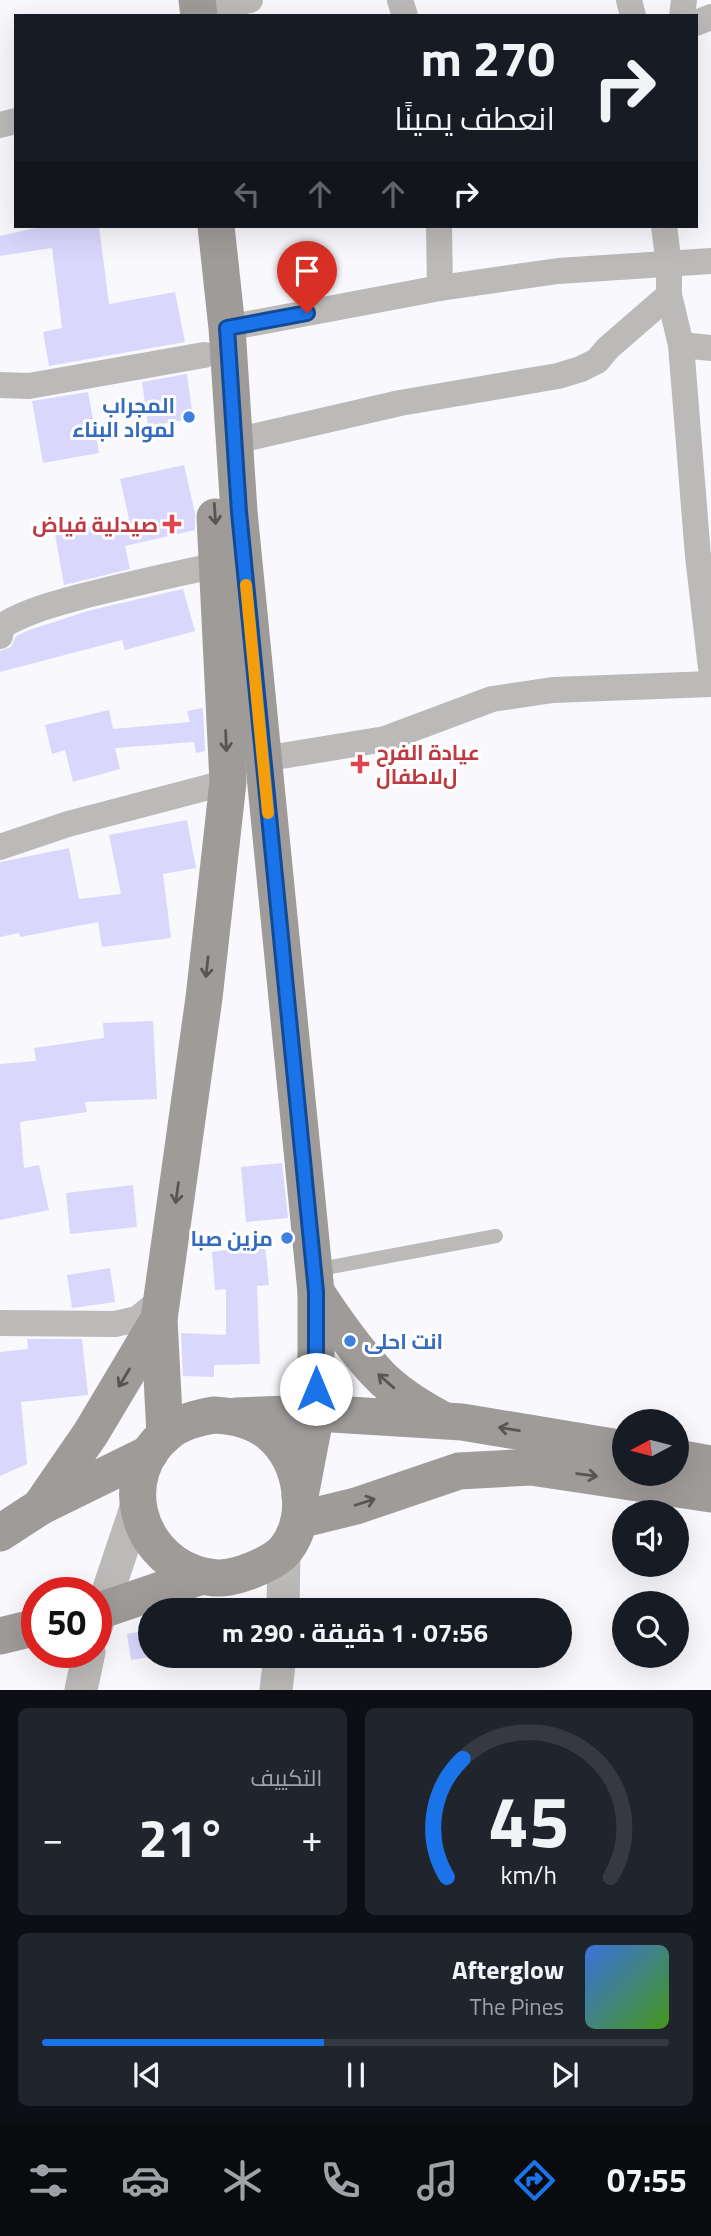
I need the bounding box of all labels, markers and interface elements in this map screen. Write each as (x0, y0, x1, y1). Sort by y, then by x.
text: 270 m (421, 20, 555, 95)
icon: right (579, 42, 670, 133)
text: انعطف يمينًا (394, 94, 555, 142)
icon: left (228, 175, 266, 213)
icon: ahead (301, 175, 339, 213)
icon: ahead (374, 175, 412, 213)
icon: right (447, 175, 485, 213)
pin (277, 241, 337, 313)
icon: arrive (288, 252, 326, 290)
place label: المجراب لمواد البناء (72, 389, 175, 445)
marker: المجراب لمواد البناء (181, 409, 197, 425)
one-way arrow (209, 502, 222, 525)
place label: صيدلية فياض (32, 508, 158, 540)
marker: صيدلية فياض (164, 516, 180, 532)
one-way arrow (220, 729, 233, 752)
place label: عيادة الفرح لﻻطفال (376, 736, 480, 792)
marker: عيادة الفرح لﻻطفال (350, 754, 370, 774)
one-way arrow (200, 956, 213, 978)
one-way arrow (171, 1181, 184, 1204)
place label: مزين صبا (190, 1222, 273, 1254)
marker: مزين صبا (279, 1230, 295, 1246)
place label: انت احلى (364, 1325, 443, 1357)
marker: انت احلى (342, 1333, 358, 1349)
position arrow (279, 1352, 353, 1426)
one-way arrow (117, 1367, 131, 1387)
one-way arrow (377, 1373, 395, 1389)
north arrow (612, 1409, 690, 1486)
map controls (612, 1409, 689, 1668)
one-way arrow (498, 1422, 521, 1435)
one-way arrow (575, 1469, 597, 1482)
one-way arrow (353, 1495, 375, 1508)
button: sound (612, 1500, 689, 1577)
speed limit sign: 50 (21, 1577, 112, 1668)
button: search (612, 1591, 689, 1668)
text: 07:56 · 1 دقيقة · 290 m (222, 1613, 488, 1652)
text: التكييف (250, 1760, 323, 1795)
text: 45 (488, 1766, 570, 1876)
text: 21° (139, 1798, 226, 1877)
text: − (42, 1809, 63, 1867)
text: + (301, 1809, 323, 1867)
text: km/h (500, 1856, 557, 1894)
text: Afterglow (452, 1950, 564, 1989)
text: The Pines (470, 1989, 564, 2024)
icon: previous (128, 2056, 166, 2094)
icon: pause (337, 2056, 375, 2094)
icon: next (546, 2056, 584, 2094)
icon: filters (24, 2156, 73, 2205)
icon: car (121, 2156, 170, 2205)
icon: climate (218, 2156, 267, 2205)
icon: phone (316, 2156, 365, 2205)
icon: music (413, 2156, 462, 2205)
icon: directions (510, 2156, 559, 2205)
text: 07:55 (607, 2156, 687, 2204)

